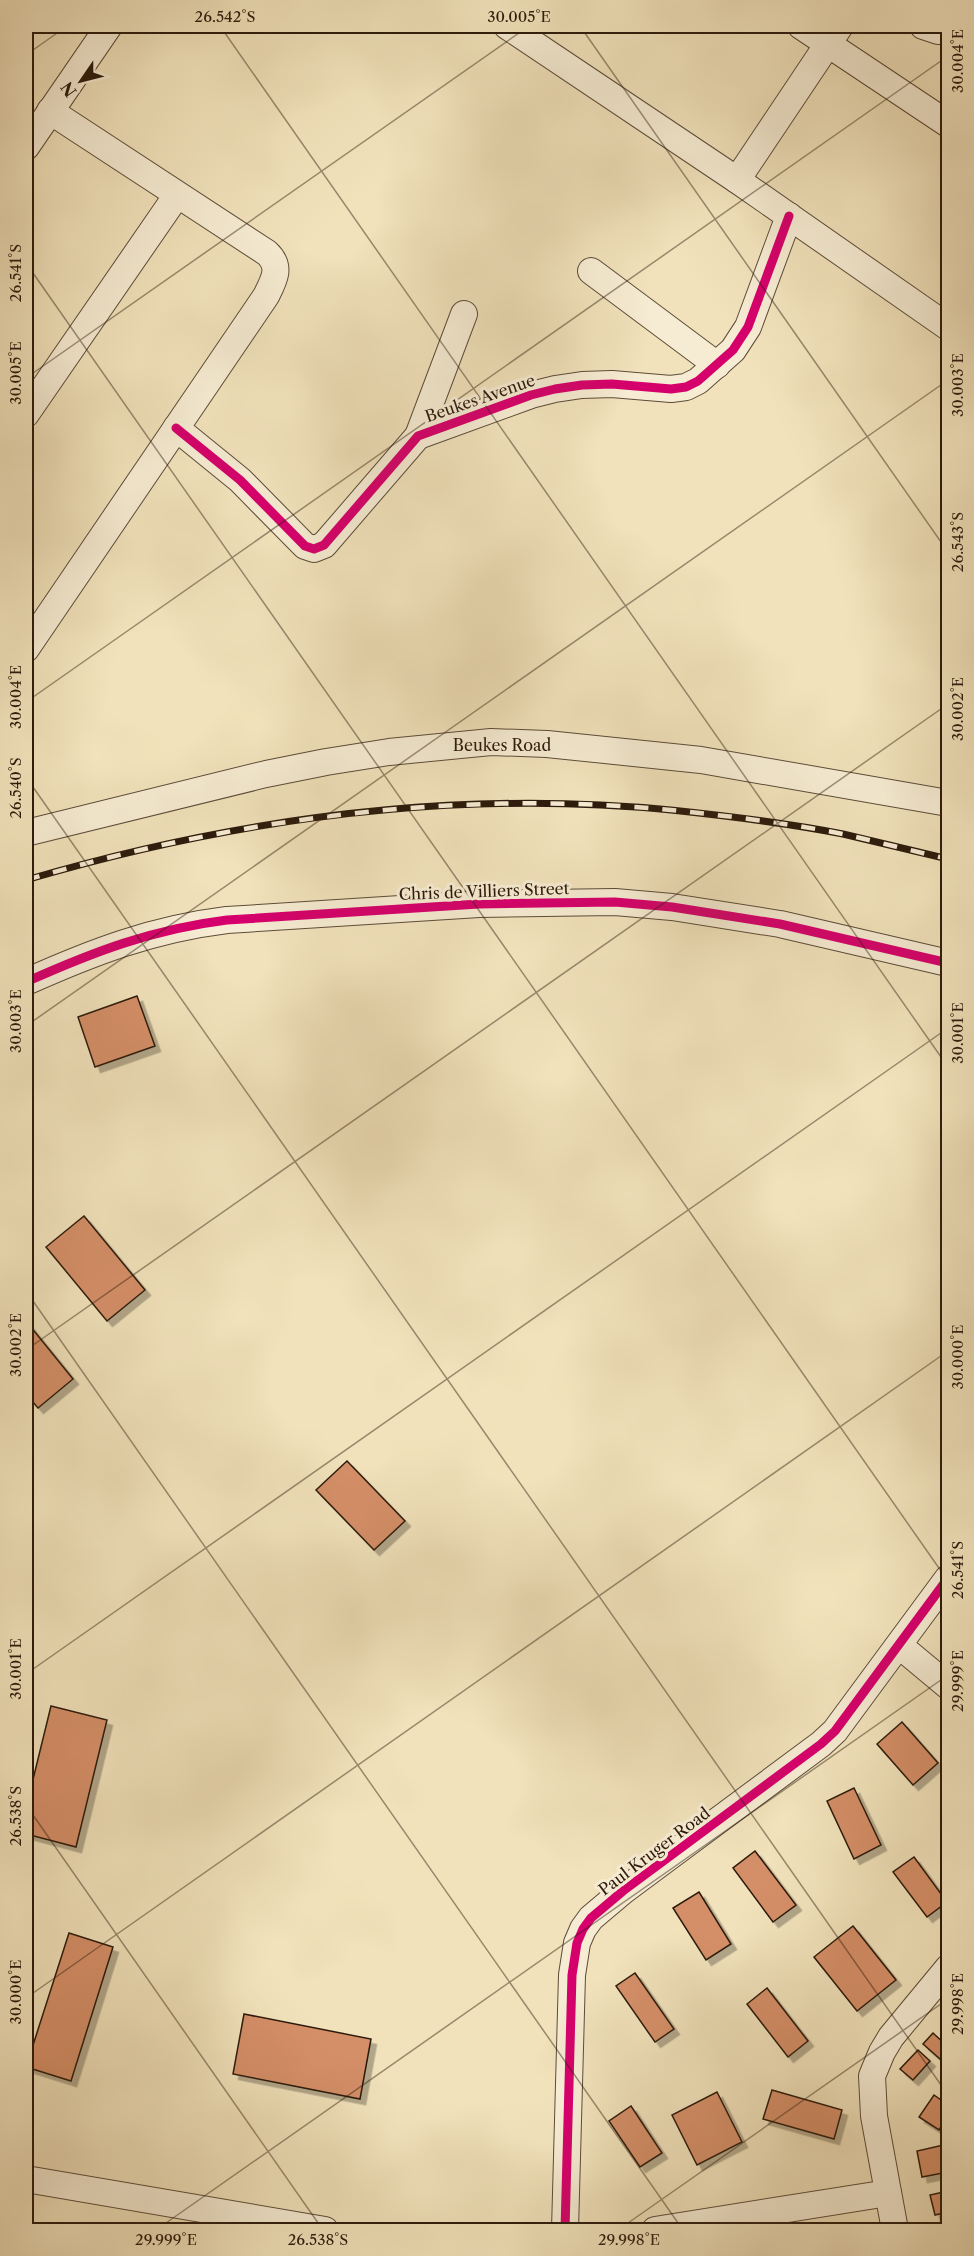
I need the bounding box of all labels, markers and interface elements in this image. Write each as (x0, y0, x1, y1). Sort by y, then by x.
text: 26.542°S (195, 7, 255, 26)
text: 30.005°E (487, 7, 551, 26)
text: 30.004°E (948, 29, 967, 93)
north arrow (51, 51, 111, 111)
text: N (56, 78, 81, 101)
text: 26.541°S (6, 244, 25, 302)
text: 30.005°E (6, 341, 25, 405)
text: 30.003°E (948, 353, 967, 417)
street label: Beukes Avenue (422, 370, 538, 426)
text: 26.543°S (948, 512, 967, 572)
text: 30.004°E (6, 665, 25, 729)
text: 30.002°E (948, 677, 967, 741)
street label: Beukes Road (453, 735, 551, 755)
text: 26.540°S (6, 757, 25, 819)
street label: Chris de Villiers Street (398, 878, 570, 904)
text: 30.003°E (6, 989, 25, 1053)
text: 30.001°E (948, 1002, 967, 1064)
text: 30.002°E (6, 1313, 25, 1377)
text: 30.000°E (948, 1324, 967, 1390)
text: 26.541°S (948, 1541, 967, 1599)
text: 30.001°E (6, 1638, 25, 1700)
text: 29.999°E (948, 1650, 967, 1712)
text: 26.538°S (6, 1786, 25, 1846)
street label: Paul Kruger Road (594, 1802, 714, 1899)
text: 30.000°E (6, 1959, 25, 2025)
text: 29.998°E (948, 1973, 967, 2035)
text: 29.999°E (135, 2230, 197, 2249)
text: 26.538°S (288, 2230, 348, 2249)
text: 29.998°E (598, 2230, 660, 2249)

